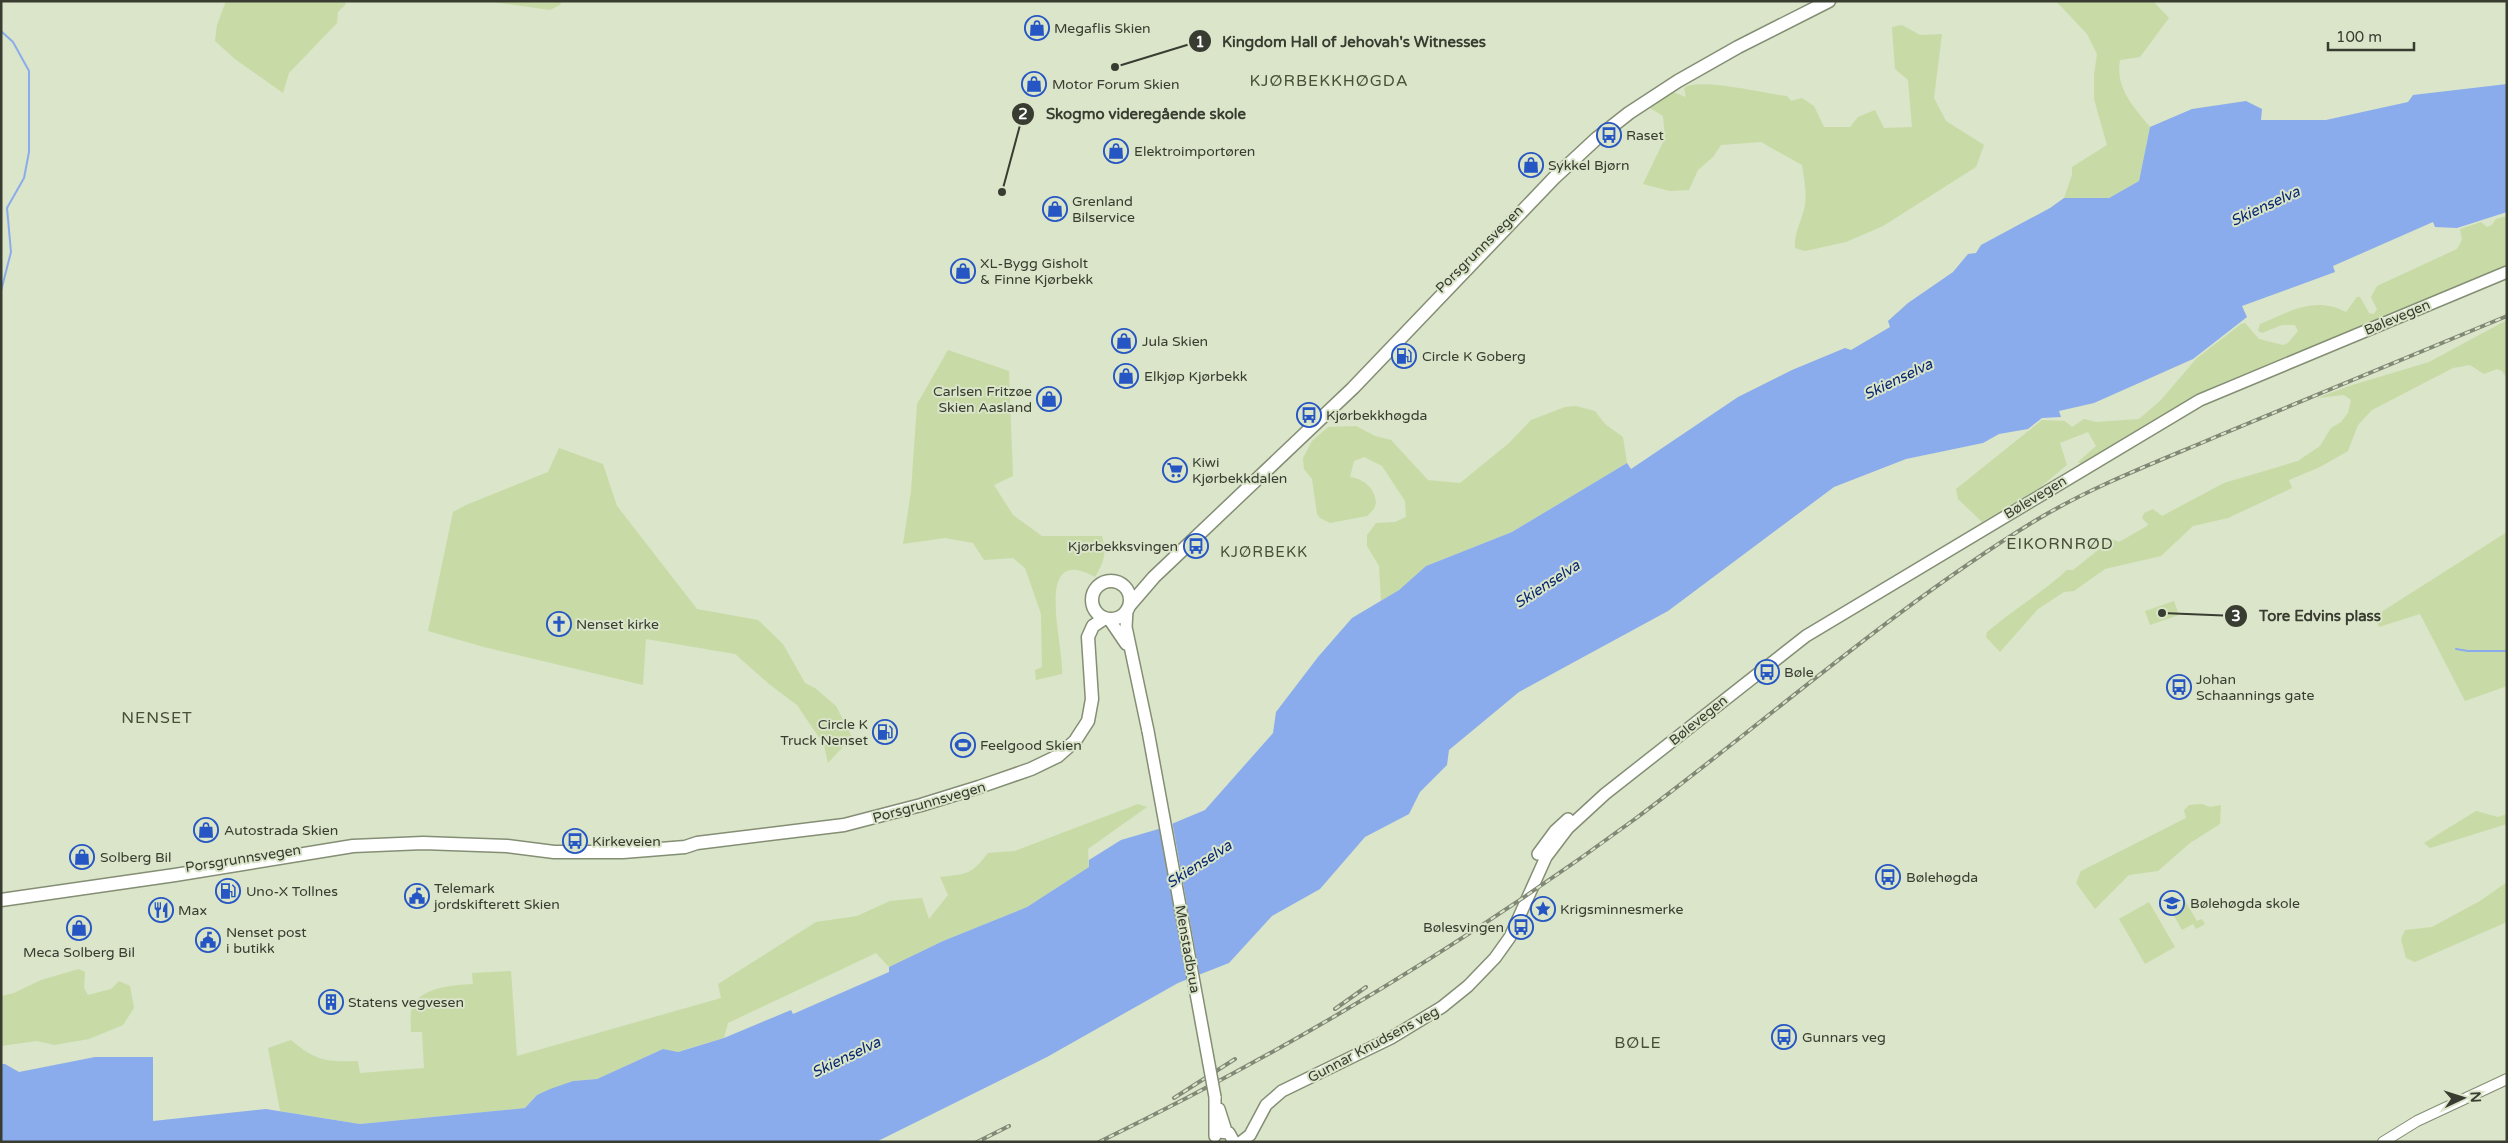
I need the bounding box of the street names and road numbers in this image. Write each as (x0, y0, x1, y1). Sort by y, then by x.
street label: Porsgrunnsvegen (1432, 202, 1527, 297)
street label: Bølevegen (2362, 296, 2433, 339)
street label: Bølevegen (2001, 472, 2070, 523)
street label: Bølevegen (1666, 692, 1731, 749)
street label: Porsgrunnsvegen (871, 778, 988, 827)
street label: Porsgrunnsvegen (184, 841, 302, 876)
street label: Menstadbrua (1171, 904, 1204, 994)
street label: Gunnar Knudsens veg (1305, 1003, 1442, 1086)

